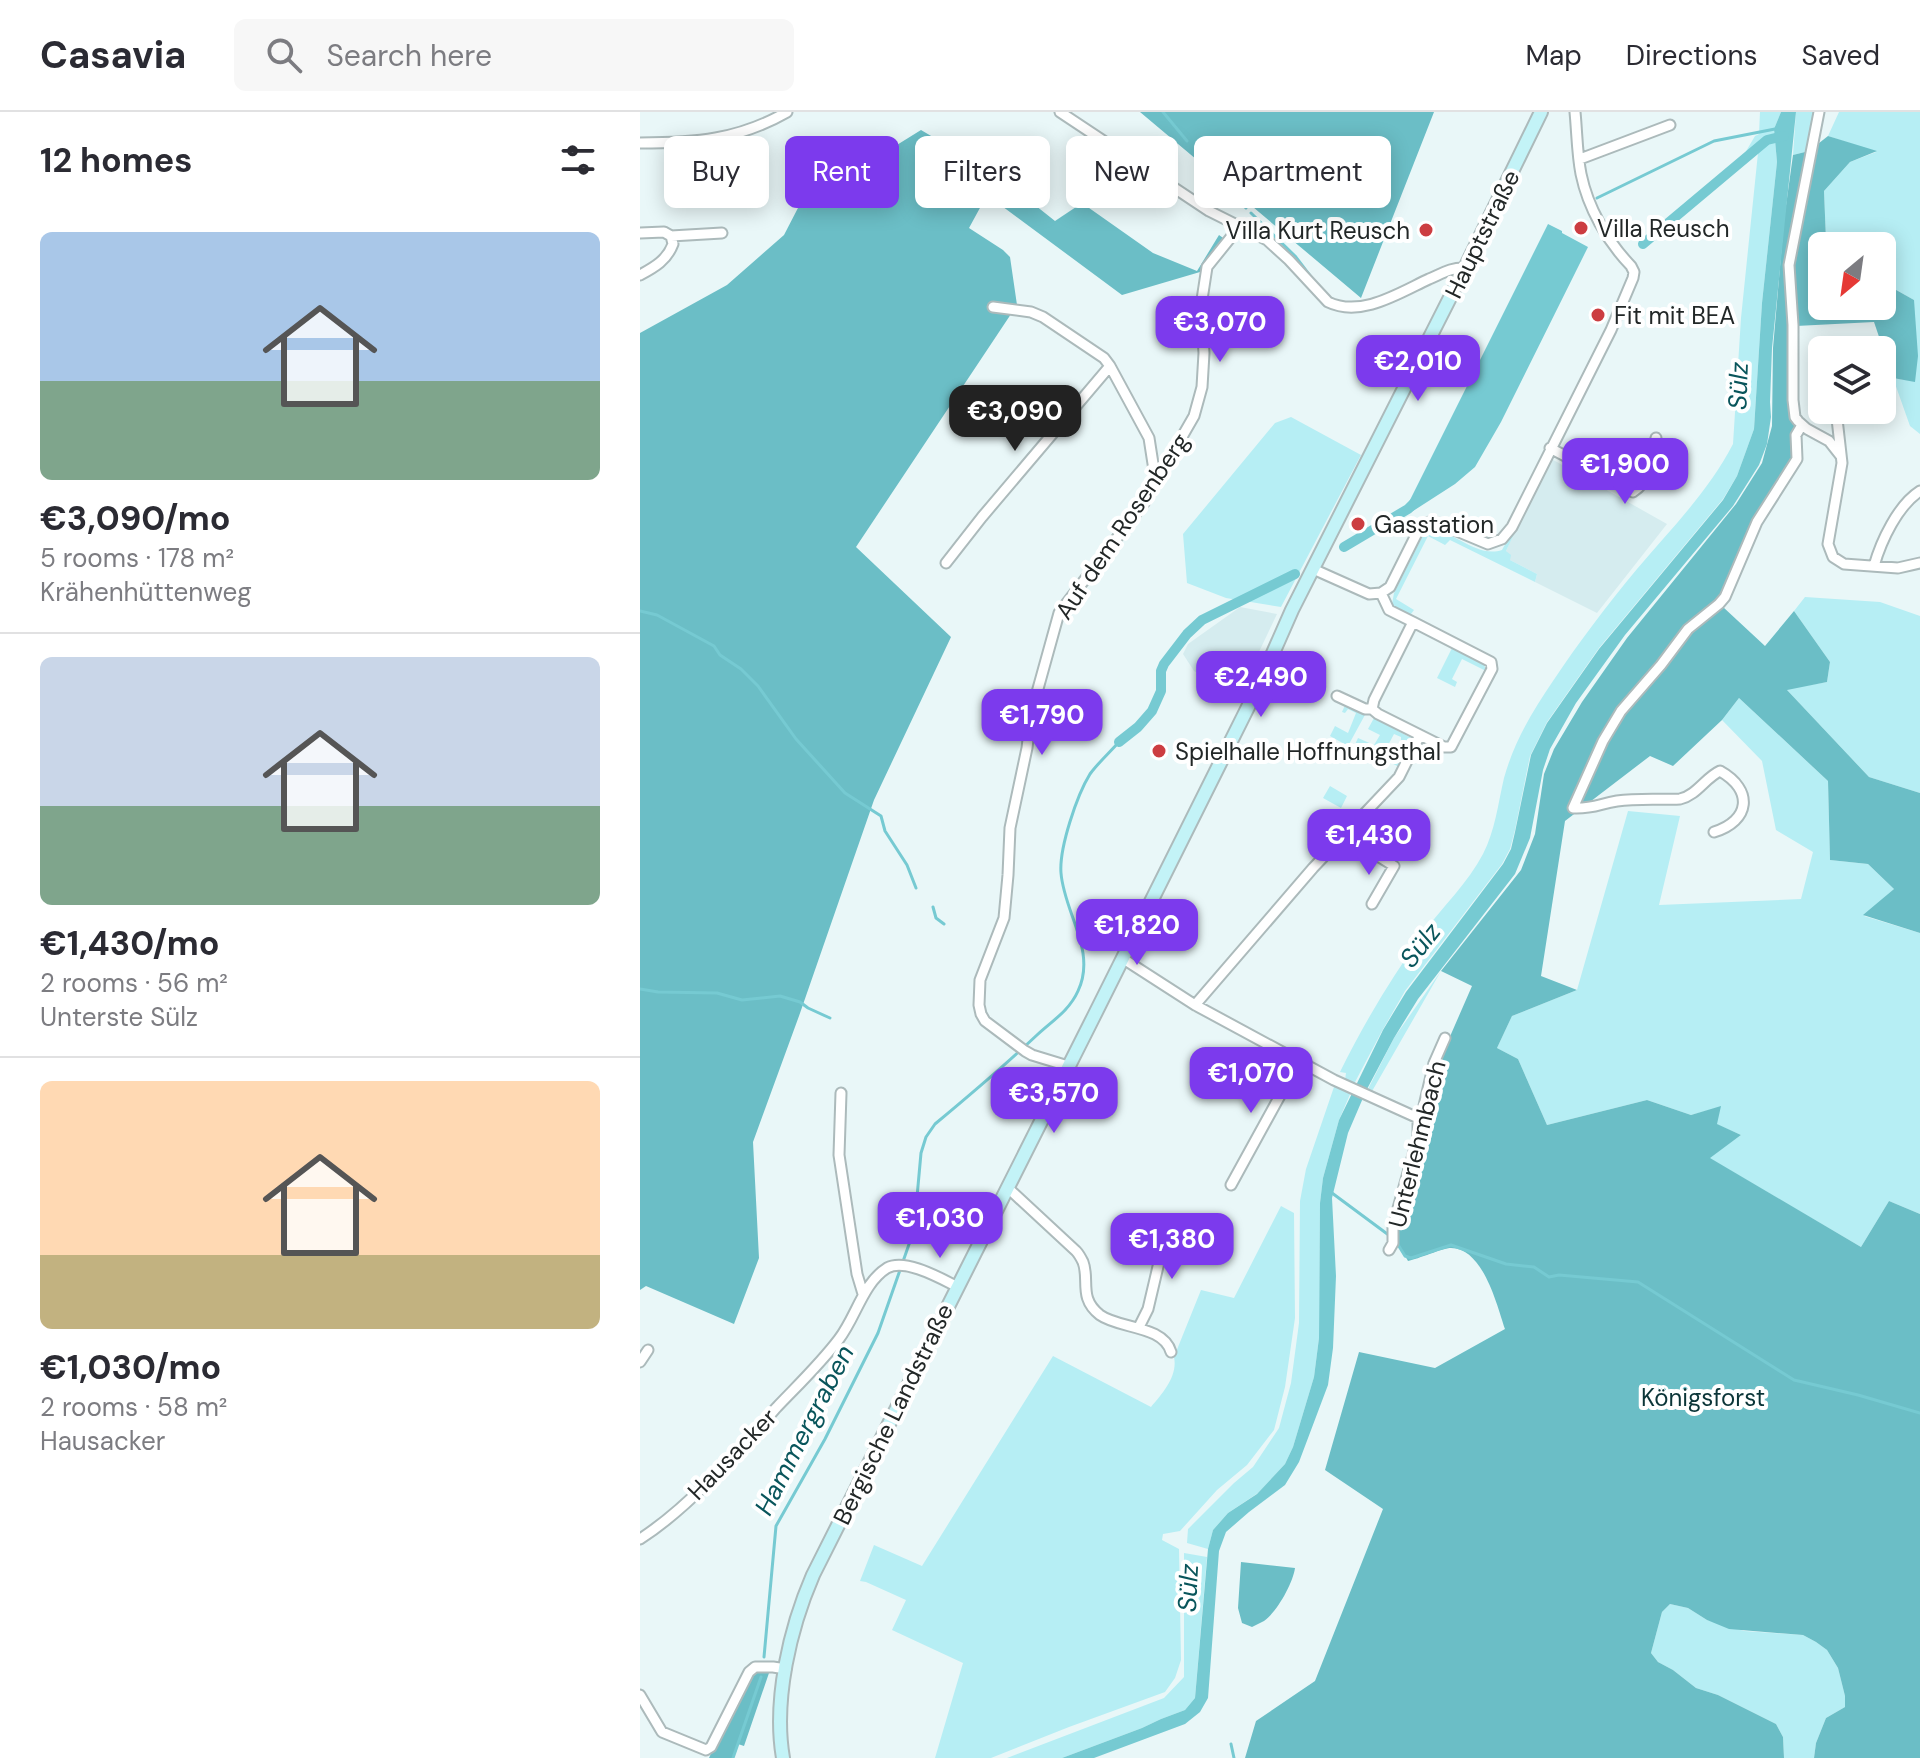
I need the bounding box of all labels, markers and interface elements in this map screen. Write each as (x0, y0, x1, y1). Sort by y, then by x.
search box (234, 19, 794, 91)
text: Casavia (40, 30, 186, 80)
icon: search (262, 33, 306, 77)
text: Search here (326, 36, 492, 75)
text: Map (1525, 37, 1582, 74)
text: Directions (1626, 37, 1758, 74)
text: Saved (1802, 37, 1880, 74)
chip: Buy (664, 136, 769, 208)
chip: Rent (785, 136, 899, 208)
chip: Filters (915, 136, 1050, 208)
chip: New (1066, 136, 1178, 208)
chip: Apartment (1194, 136, 1391, 208)
text: 12 homes (40, 138, 192, 183)
icon: filters (556, 138, 600, 182)
street label: Hauptstraße (1438, 165, 1526, 303)
place label: Villa Reusch (1597, 213, 1729, 244)
place label: Villa Kurt Reusch (1226, 215, 1410, 246)
marker: Villa Reusch (1572, 219, 1590, 237)
marker: Villa Kurt Reusch (1417, 221, 1435, 239)
north arrow (1808, 232, 1896, 320)
map controls (1808, 232, 1896, 424)
icon: home (248, 284, 392, 428)
pin: €3,070 (1155, 296, 1285, 364)
place label: Fit mit BEA (1614, 300, 1735, 331)
text: €3,070 (1174, 305, 1266, 339)
marker: Fit mit BEA (1589, 306, 1607, 324)
pin: €2,010 (1353, 335, 1483, 403)
button: layers (1808, 336, 1896, 424)
text: €2,010 (1374, 344, 1462, 378)
water label: Sülz (1720, 360, 1756, 411)
pin: €3,090 (950, 385, 1080, 453)
text: €3,090 (967, 394, 1063, 428)
street label: Auf dem Rosenberg (1048, 427, 1196, 625)
pin: €1,900 (1560, 438, 1690, 506)
text: €1,900 (1580, 447, 1670, 481)
text: €3,090/mo (40, 496, 230, 541)
place label: Gasstation (1374, 509, 1494, 540)
marker: Gasstation (1349, 515, 1367, 533)
text: 5 rooms · 178 m² (40, 541, 234, 575)
text: Krähenhüttenweg (40, 575, 252, 609)
pin: €2,490 (1196, 651, 1326, 719)
text: €2,490 (1214, 660, 1308, 694)
pin: €1,790 (977, 689, 1107, 757)
text: €1,790 (1000, 698, 1084, 732)
icon: home (248, 709, 392, 853)
place label: Spielhalle Hoffnungsthal (1175, 736, 1441, 767)
marker: Spielhalle Hoffnungsthal (1150, 742, 1168, 760)
pin: €1,430 (1304, 809, 1434, 877)
text: €1,430 (1325, 818, 1413, 852)
pin: €1,820 (1072, 899, 1202, 967)
text: €1,820 (1094, 908, 1180, 942)
water label: Sülz (1392, 915, 1449, 974)
text: €1,430/mo (40, 921, 219, 966)
text: 2 rooms · 56 m² (40, 966, 228, 1000)
text: Unterste Sülz (40, 1000, 198, 1034)
pin: €1,070 (1186, 1047, 1316, 1115)
text: €1,070 (1208, 1056, 1294, 1090)
street label: Unterlehmbach (1381, 1057, 1453, 1231)
pin: €3,570 (989, 1067, 1119, 1135)
text: €3,570 (1009, 1076, 1099, 1110)
icon: home (248, 1133, 392, 1277)
pin: €1,030 (875, 1192, 1005, 1260)
text: €1,030 (896, 1201, 984, 1235)
pin: €1,380 (1107, 1213, 1237, 1281)
text: €1,380 (1129, 1222, 1215, 1256)
street label: Bergische Landstraße (826, 1298, 960, 1530)
water label: Hammergraben (746, 1339, 862, 1521)
text: €1,030/mo (40, 1345, 221, 1390)
park label: Königsforst (1641, 1382, 1765, 1413)
text: 2 rooms · 58 m² (40, 1390, 227, 1424)
street label: Hausacker (681, 1402, 783, 1506)
text: Hausacker (40, 1424, 165, 1458)
water label: Sülz (1170, 1562, 1206, 1613)

